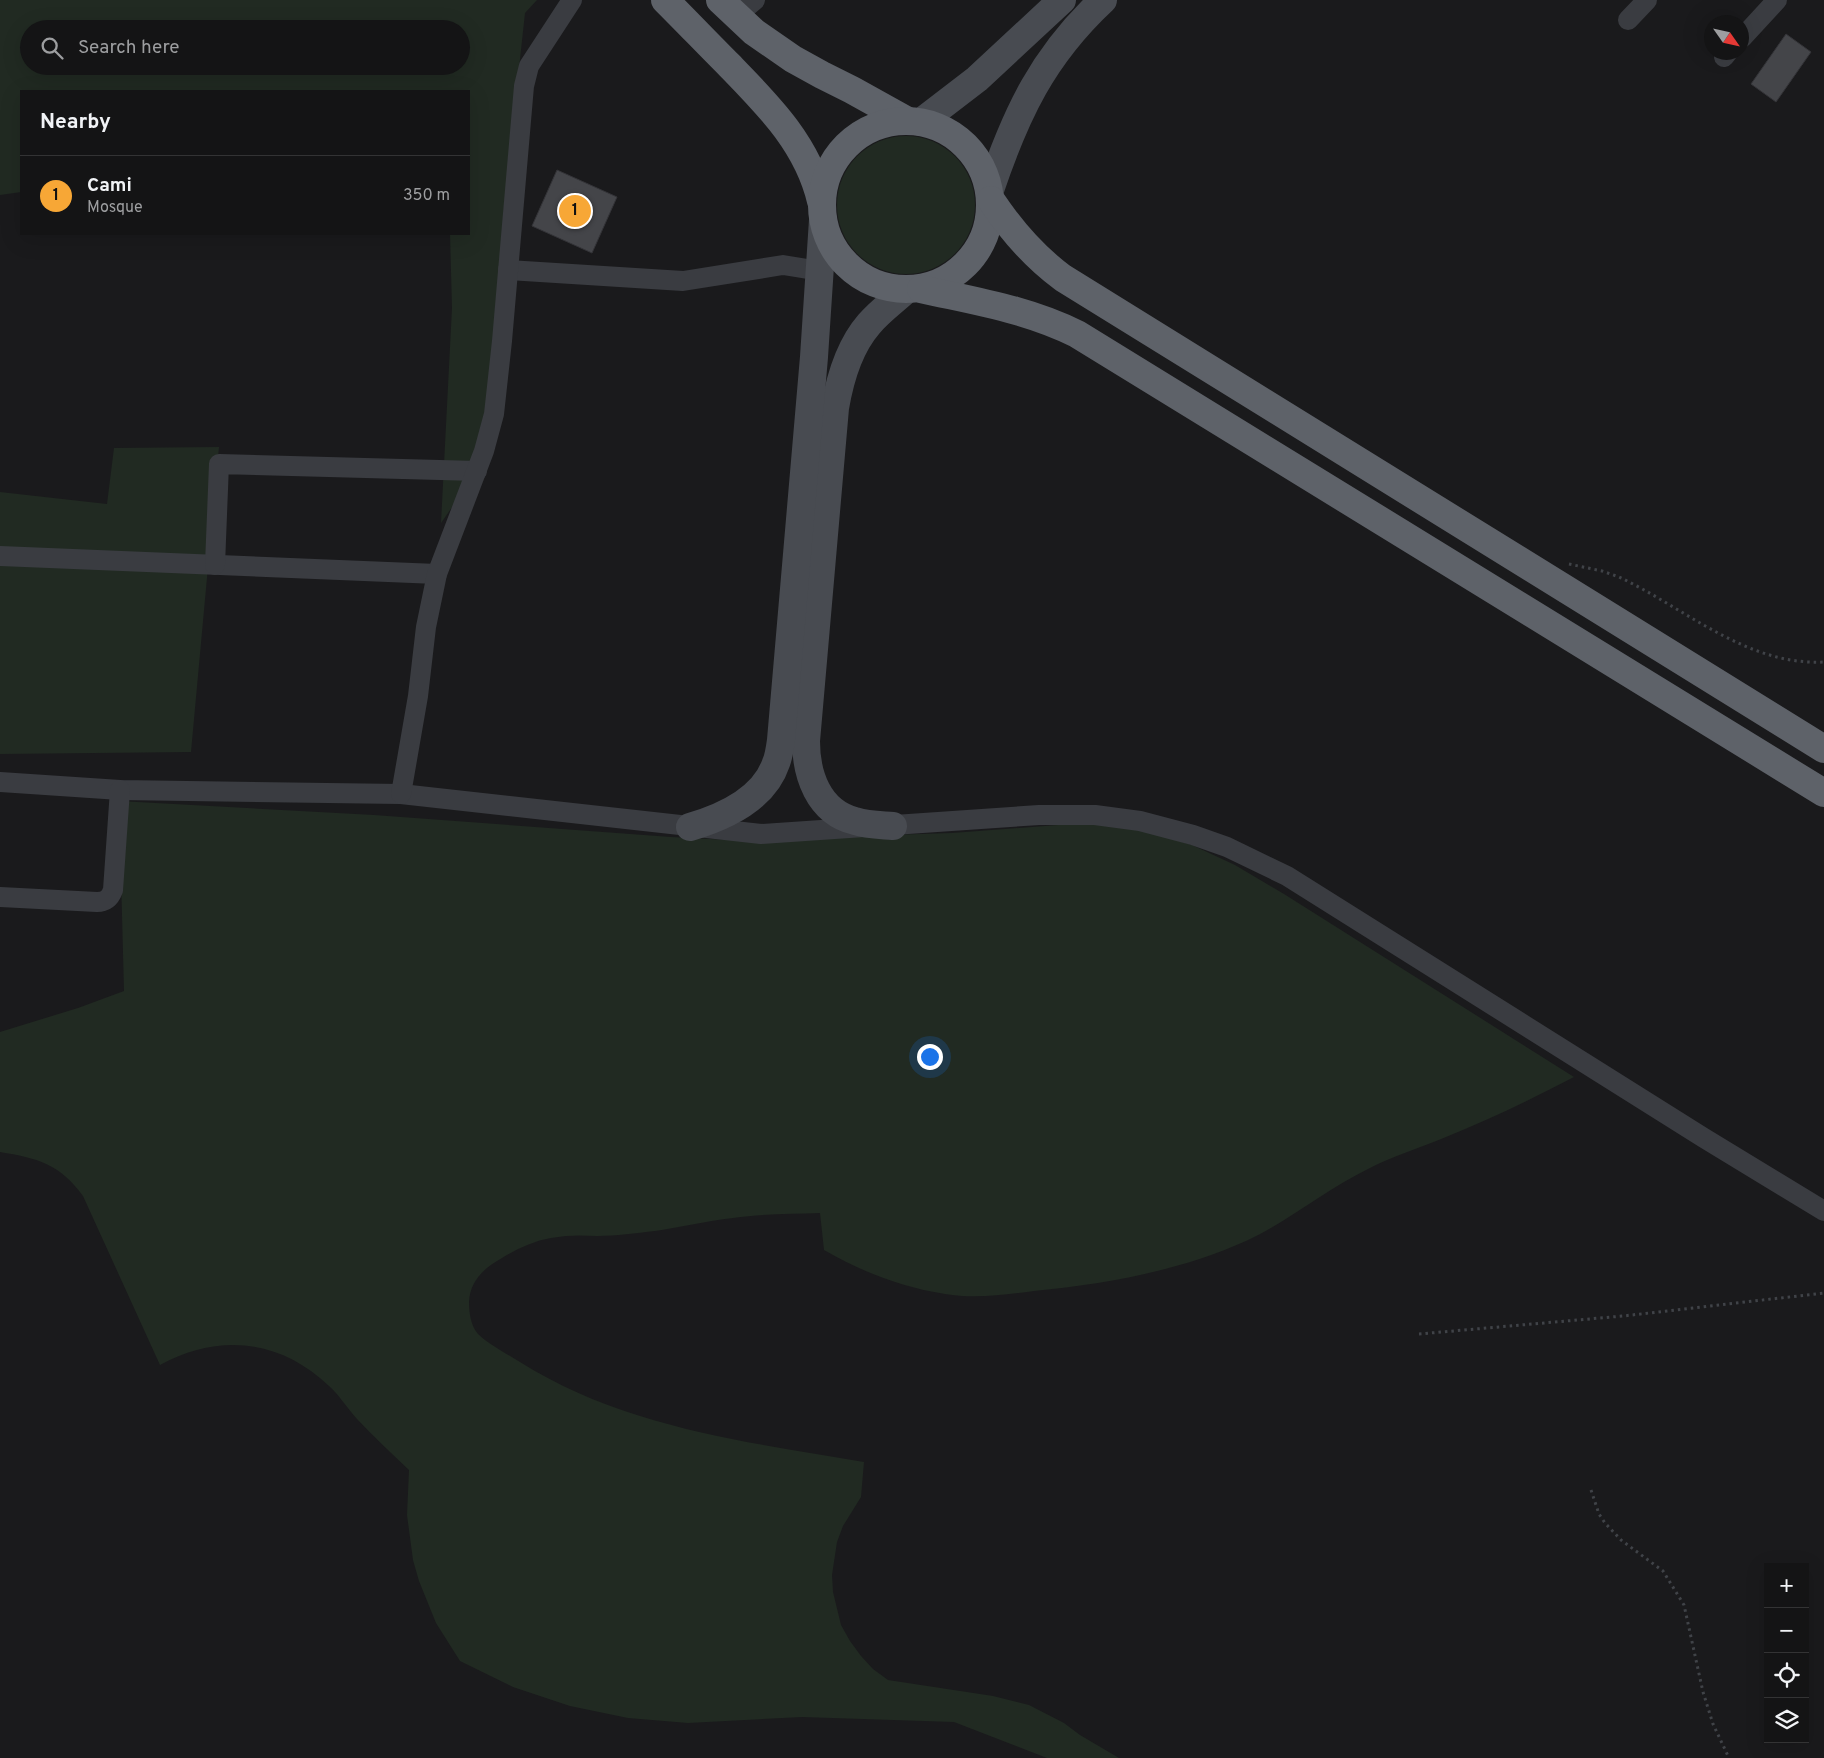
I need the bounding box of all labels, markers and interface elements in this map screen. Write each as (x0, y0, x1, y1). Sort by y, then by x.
north arrow (1704, 15, 1749, 60)
search box (20, 20, 470, 75)
icon: search (38, 34, 66, 62)
text: Search here (78, 36, 180, 60)
text: Nearby (40, 109, 111, 136)
text: Cami (87, 174, 132, 198)
text: 1 (53, 186, 59, 206)
text: 350 m (403, 186, 450, 206)
pin: 1 (559, 192, 591, 230)
text: Mosque (87, 198, 143, 218)
your location (917, 1044, 943, 1070)
map controls (1764, 1563, 1809, 1743)
button: + (1764, 1563, 1809, 1608)
button: − (1764, 1608, 1809, 1653)
button: locate (1764, 1653, 1809, 1698)
button: layers (1764, 1698, 1809, 1743)

